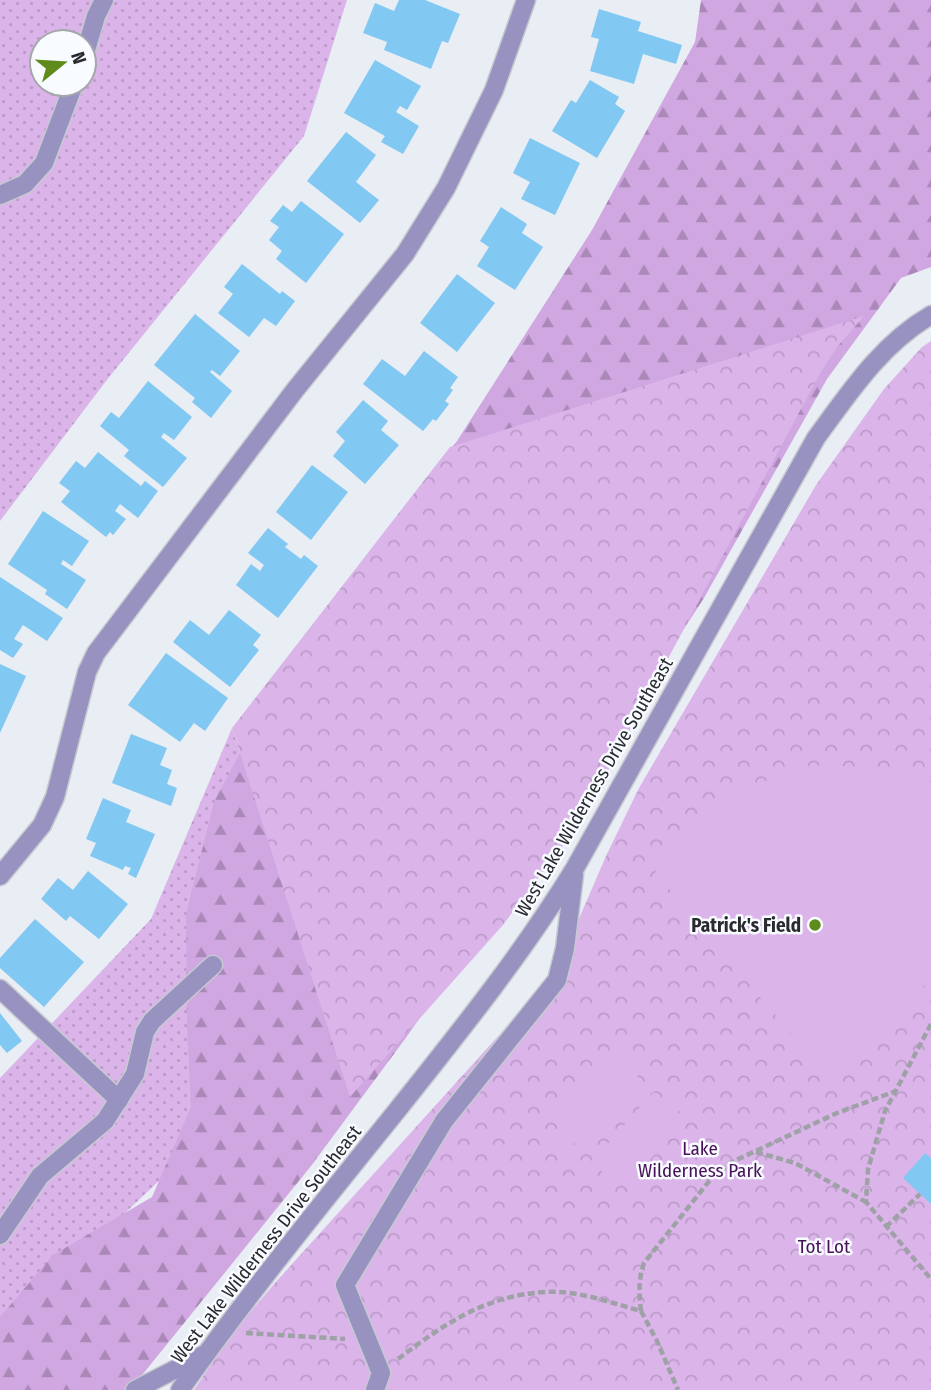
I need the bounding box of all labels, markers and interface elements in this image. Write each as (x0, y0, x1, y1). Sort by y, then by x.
north arrow (28, 28, 98, 98)
text: N (66, 49, 91, 67)
street label: West Lake Wilderness Drive Southeast (510, 653, 678, 921)
place label: Patrick's Field (691, 914, 801, 937)
marker: Patrick's Field (807, 917, 823, 933)
street label: West Lake Wilderness Drive Southeast (166, 1120, 366, 1367)
park label: Lake Wilderness Park (638, 1137, 762, 1182)
park label: Tot Lot (798, 1235, 851, 1258)

